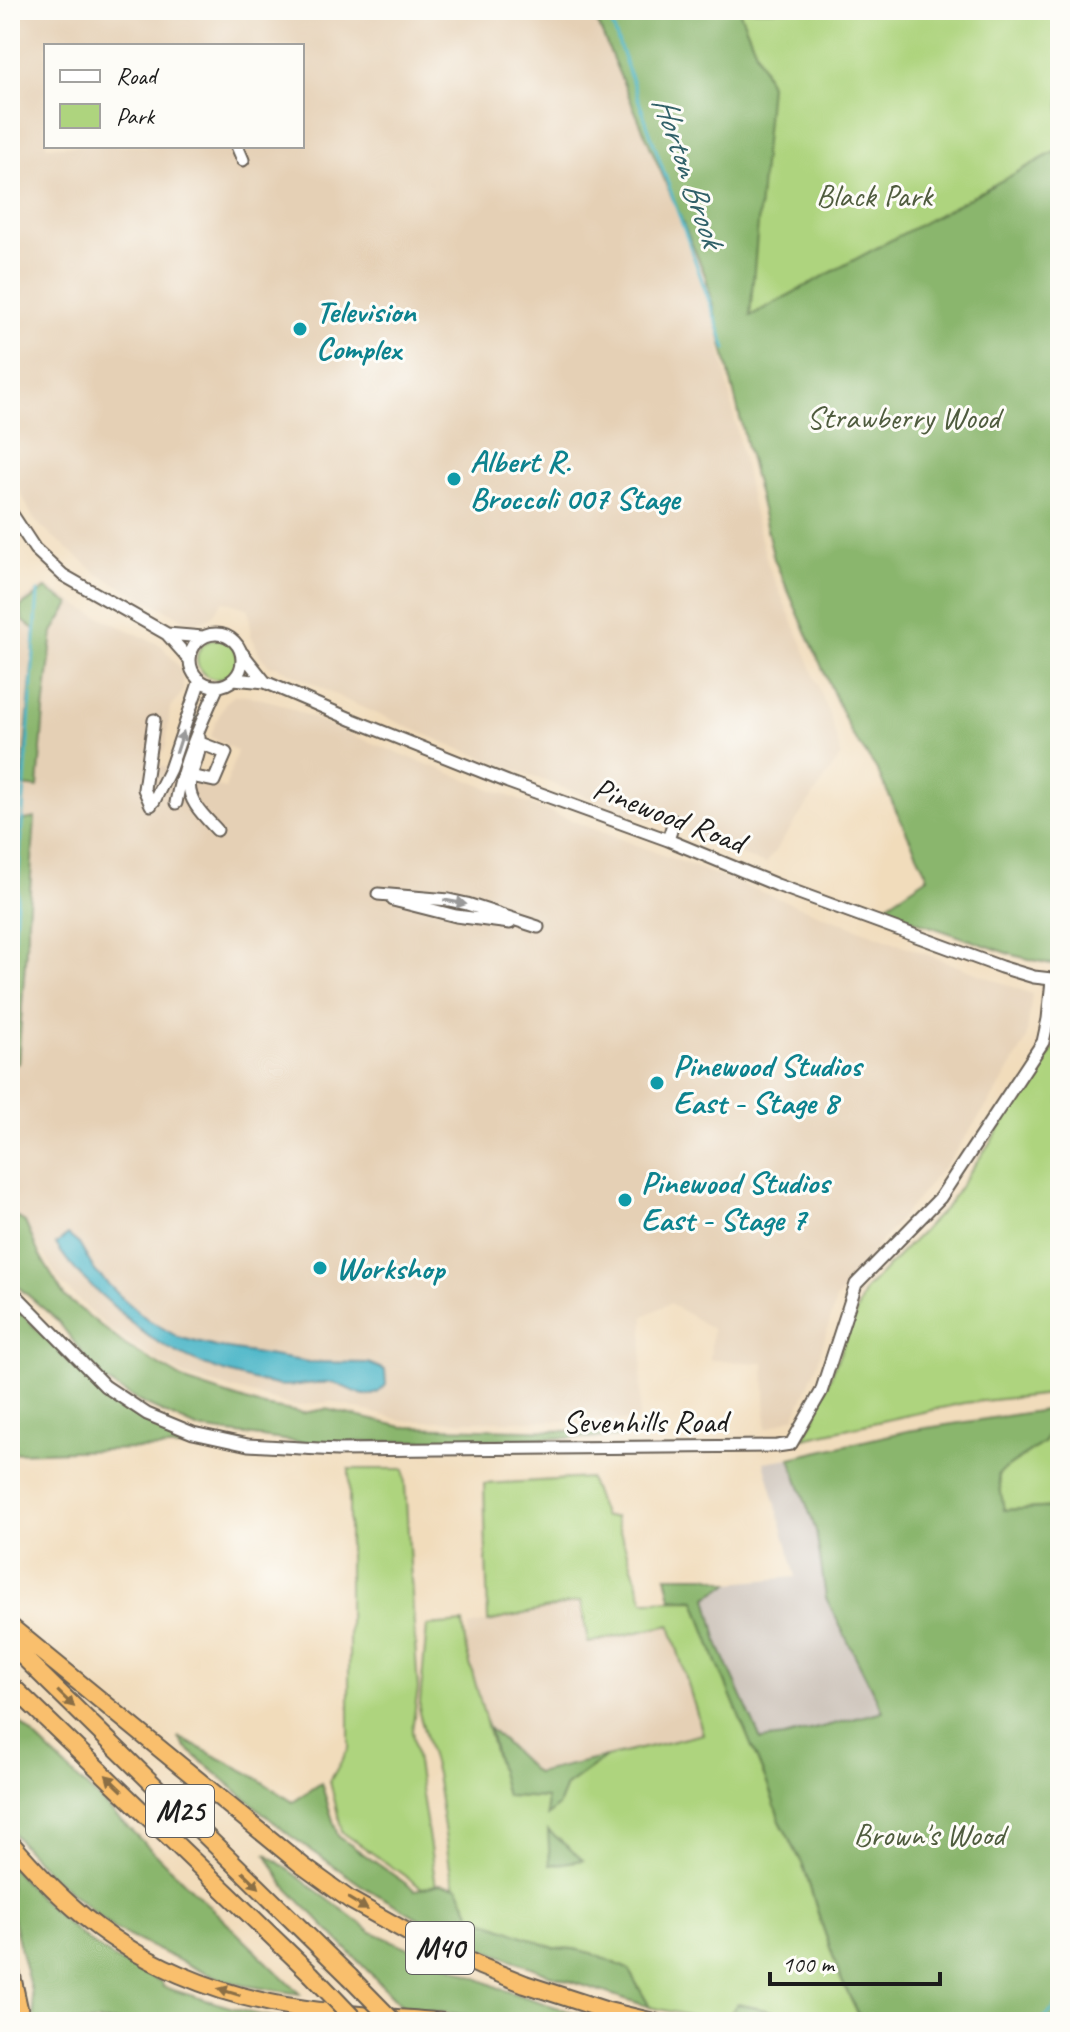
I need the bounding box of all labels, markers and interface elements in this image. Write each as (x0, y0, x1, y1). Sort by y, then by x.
legend (44, 44, 304, 148)
text: Road (116, 61, 160, 91)
water label: Horton Brook (643, 90, 737, 257)
text: Park (116, 101, 156, 131)
park label: Black Park (816, 175, 934, 216)
place label: Television Complex (316, 291, 417, 369)
marker: Television Complex (291, 320, 309, 338)
park label: Strawberry Wood (806, 397, 1005, 438)
place label: Albert R. Broccoli 007 Stage (470, 441, 682, 519)
marker: Albert R. Broccoli 007 Stage (445, 470, 463, 488)
one-way arrow (174, 729, 186, 753)
street label: Pinewood Road (587, 767, 755, 864)
one-way arrow (443, 896, 468, 909)
place label: Pinewood Studios East - Stage 8 (673, 1045, 864, 1123)
marker: Pinewood Studios East - Stage 8 (648, 1074, 666, 1092)
place label: Pinewood Studios East - Stage 7 (641, 1162, 832, 1240)
marker: Pinewood Studios East - Stage 7 (616, 1191, 634, 1209)
place label: Workshop (336, 1248, 447, 1289)
marker: Workshop (311, 1259, 329, 1277)
street label: Sevenhills Road (563, 1401, 732, 1442)
one-way arrow (56, 1689, 75, 1707)
one-way arrow (105, 1775, 124, 1793)
road number: M25 (146, 1785, 214, 1837)
park label: Brown's Wood (853, 1814, 1010, 1855)
one-way arrow (241, 1871, 260, 1889)
one-way arrow (347, 1896, 369, 1910)
road number: M40 (406, 1922, 474, 1974)
scale bar (770, 1936, 940, 1986)
text: 100 m (782, 1949, 836, 1979)
one-way arrow (216, 1985, 240, 1998)

